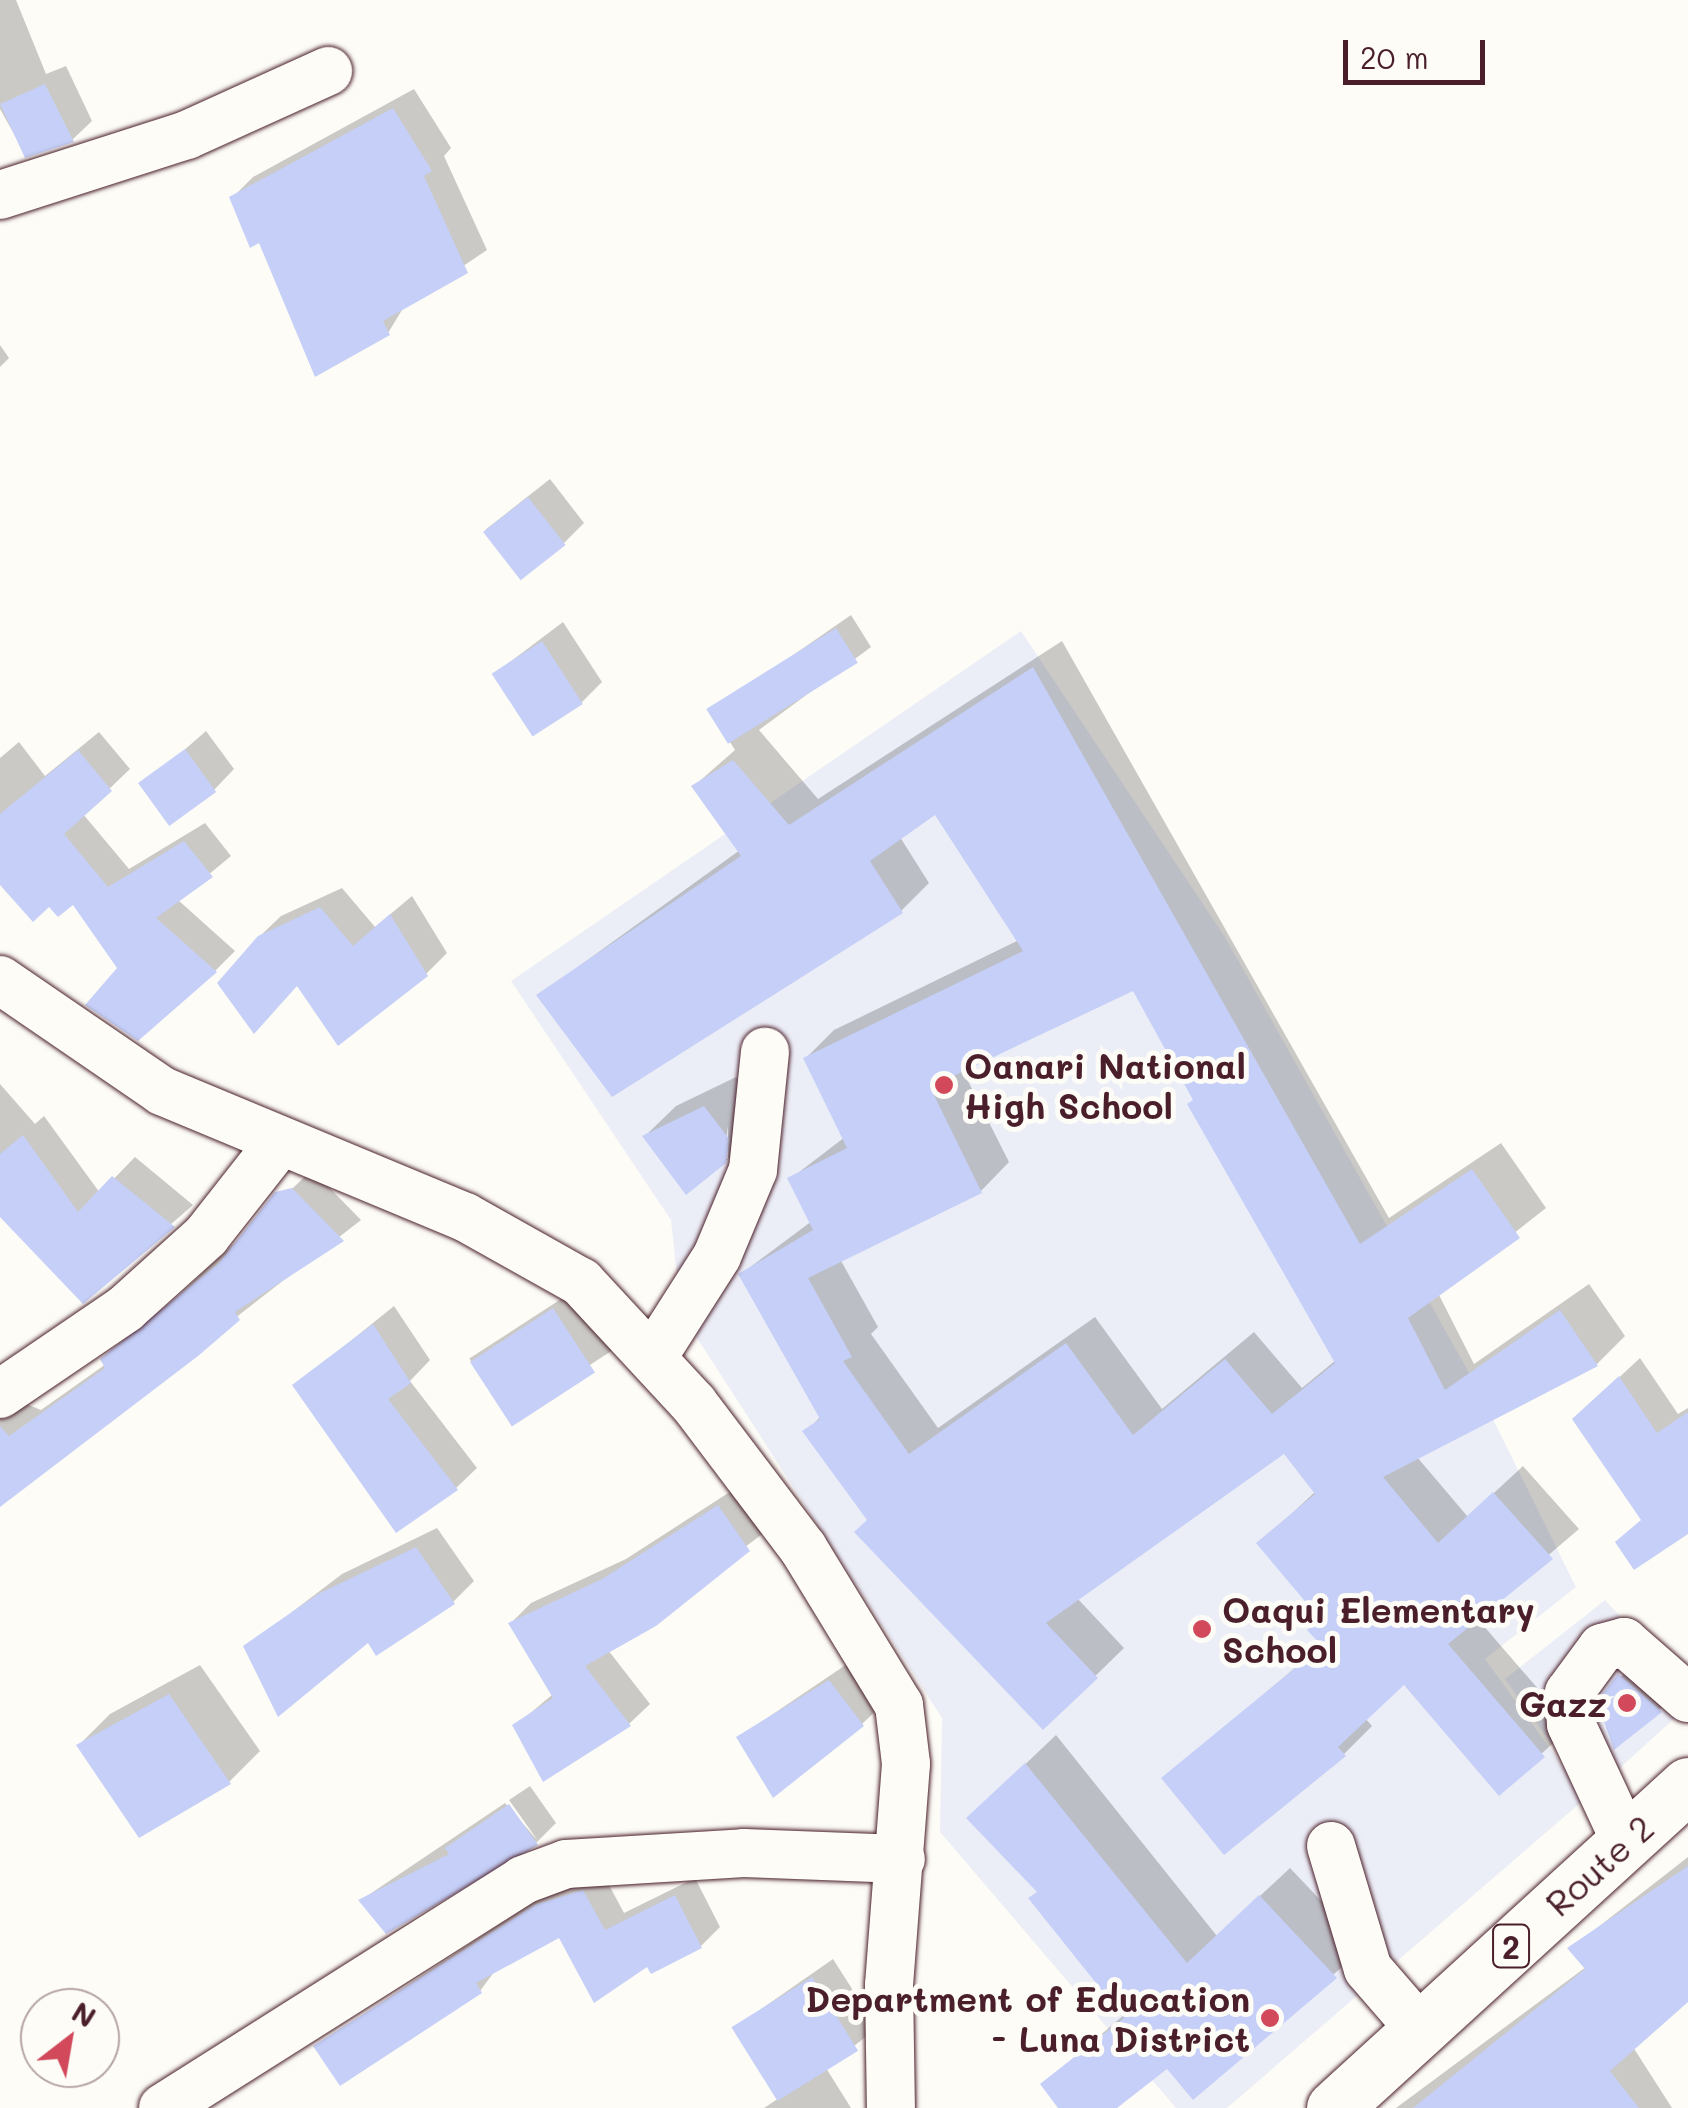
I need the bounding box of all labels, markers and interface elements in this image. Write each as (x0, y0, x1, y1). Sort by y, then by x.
scale bar (1348, 20, 1490, 82)
text: 20 m (1360, 37, 1429, 77)
place label: Oanari National High School (964, 1044, 1246, 1126)
marker: Oanari National High School (933, 1074, 955, 1096)
place label: Oaqui Elementary School (1222, 1588, 1535, 1670)
marker: Oaqui Elementary School (1191, 1618, 1213, 1640)
place label: Gazz (1519, 1682, 1607, 1724)
marker: Gazz (1616, 1692, 1638, 1714)
street label: Route 2 (1537, 1806, 1661, 1924)
road number: 2 (1491, 1919, 1531, 1973)
place label: Department of Education - Luna District (805, 1977, 1250, 2059)
north arrow (20, 1988, 120, 2088)
text: N (66, 1993, 103, 2035)
marker: Department of Education - Luna District (1259, 2007, 1281, 2029)

